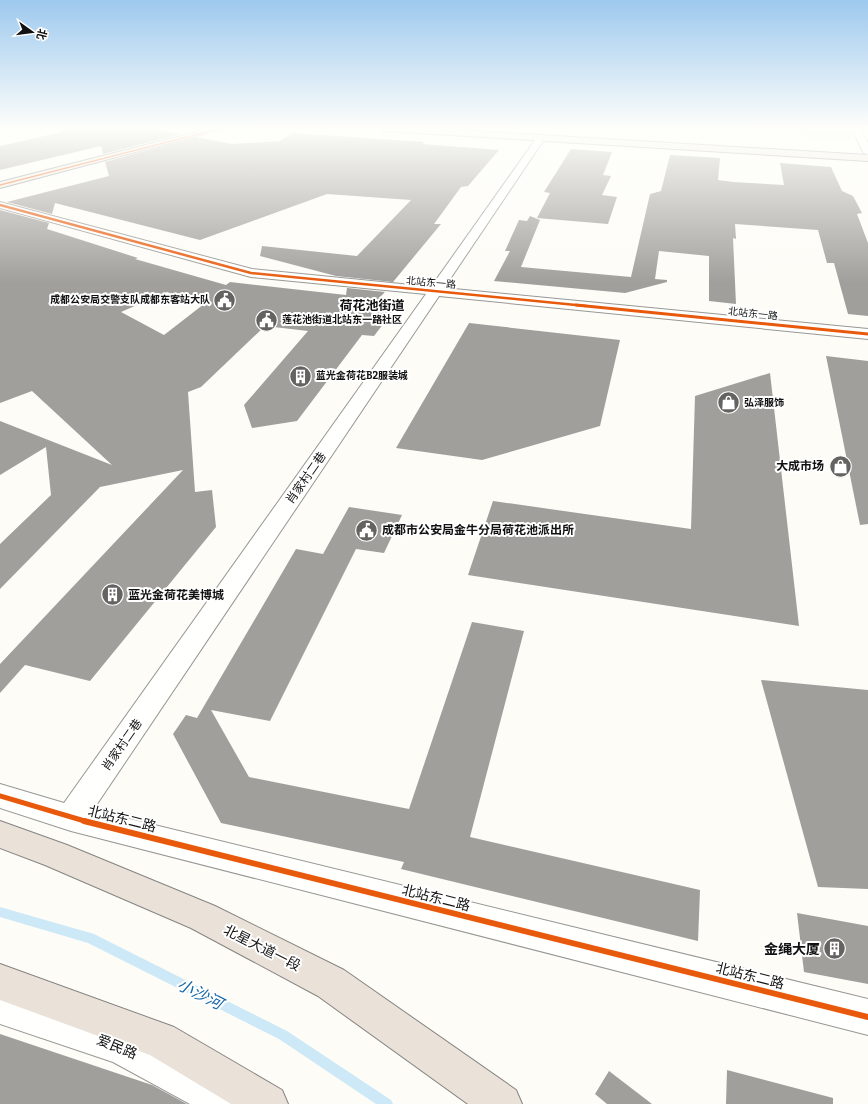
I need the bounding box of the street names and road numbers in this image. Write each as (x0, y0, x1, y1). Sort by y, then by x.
street label: 北站东一路 (406, 275, 456, 291)
street label: 北站东一路 (728, 305, 778, 323)
street label: 肖家村二巷 (283, 449, 329, 507)
street label: 肖家村二巷 (99, 716, 145, 774)
street label: 北站东二路 (86, 802, 158, 836)
street label: 北站东二路 (400, 881, 472, 915)
street label: 北星大道一段 (221, 921, 303, 975)
street label: 北站东二路 (714, 959, 786, 993)
street label: 爱民路 (94, 1031, 140, 1063)

